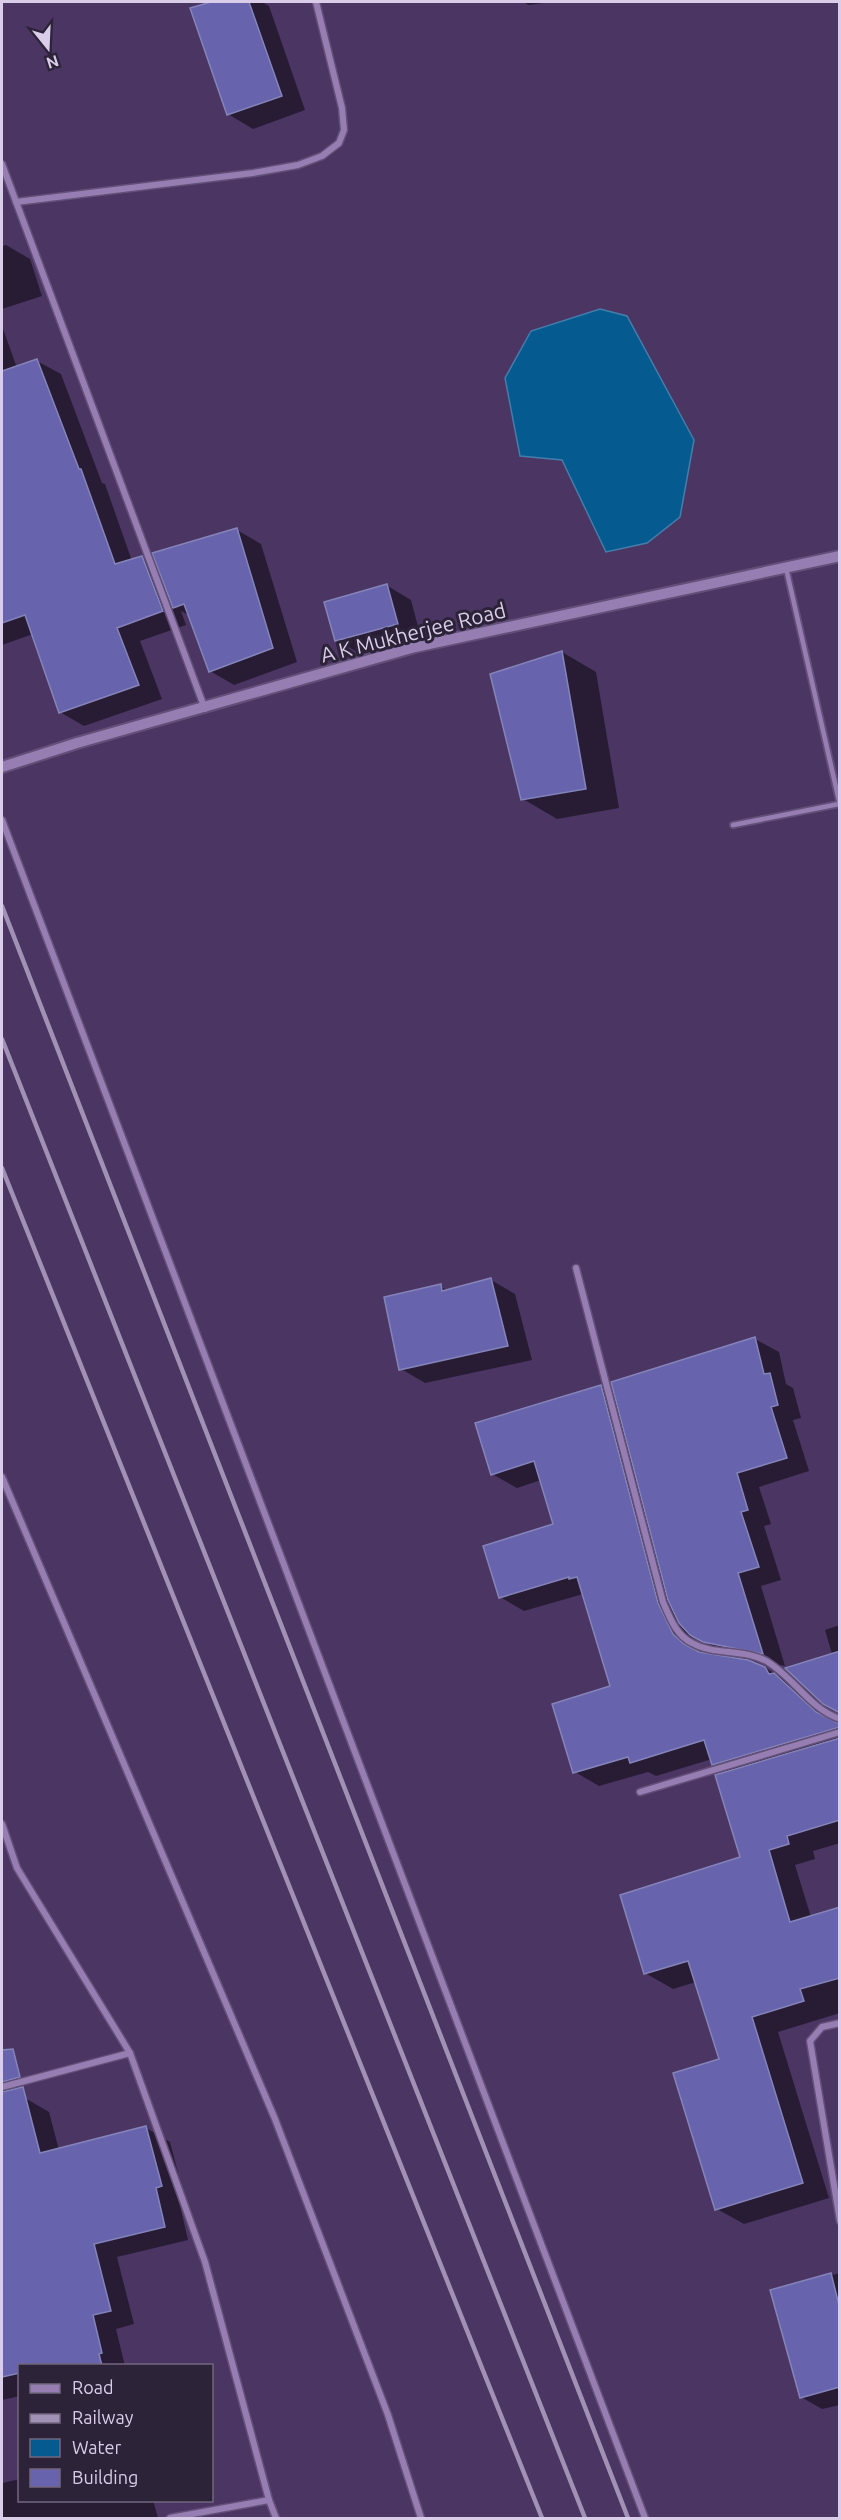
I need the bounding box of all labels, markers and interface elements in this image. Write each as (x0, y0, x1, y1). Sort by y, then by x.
north arrow (18, 18, 78, 78)
text: N (44, 52, 61, 73)
street label: A K Mukherjee Road (318, 597, 508, 667)
legend (18, 2364, 213, 2502)
text: Road (72, 2377, 114, 2397)
text: Railway (72, 2407, 134, 2427)
text: Water (72, 2437, 122, 2457)
text: Building (72, 2467, 138, 2487)

